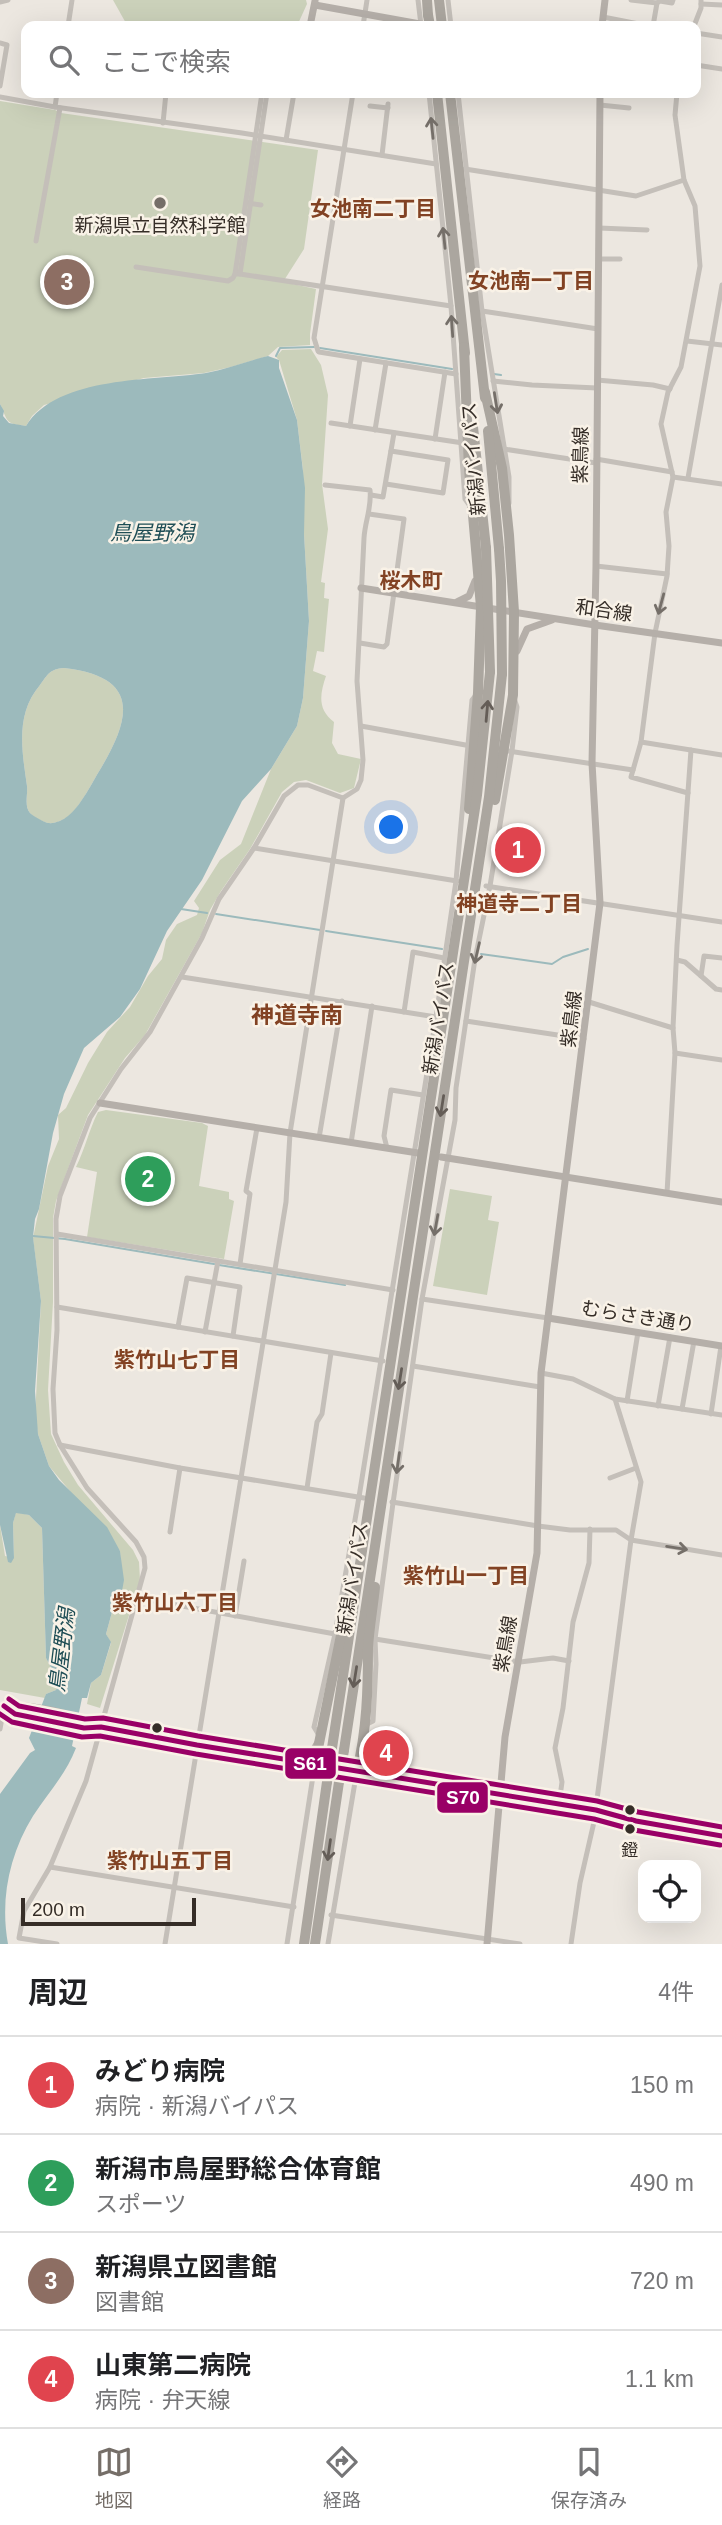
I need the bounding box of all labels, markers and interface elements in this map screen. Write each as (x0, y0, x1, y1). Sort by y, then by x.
search box (21, 21, 701, 98)
icon: search (45, 41, 83, 79)
text: ここで検索 (101, 47, 231, 77)
one-way arrow (426, 117, 439, 140)
marker: 新潟県立自然科学館 (152, 195, 168, 211)
district label: 女池南二丁目 (310, 197, 436, 220)
place label: 新潟県立自然科学館 (74, 215, 246, 236)
one-way arrow (437, 227, 450, 250)
pin: 3 (44, 256, 90, 308)
district label: 女池南一丁目 (468, 269, 594, 292)
one-way arrow (445, 315, 458, 338)
one-way arrow (490, 391, 503, 413)
street label: 新潟バイパス (458, 401, 489, 516)
street label: 紫鳥線 (570, 426, 591, 484)
water label: 鳥屋野潟 (110, 521, 197, 544)
district label: 桜木町 (380, 569, 443, 592)
one-way arrow (654, 592, 667, 614)
street label: 和合線 (574, 596, 634, 625)
one-way arrow (481, 700, 494, 723)
your location (374, 810, 408, 844)
pin: 1 (495, 824, 541, 876)
district label: 神道寺二丁目 (456, 892, 582, 915)
one-way arrow (470, 941, 483, 964)
street label: 新潟バイパス (419, 960, 458, 1076)
street label: 紫鳥線 (558, 989, 585, 1049)
district label: 神道寺南 (251, 1002, 343, 1028)
one-way arrow (435, 1094, 448, 1117)
pin: 2 (125, 1153, 171, 1205)
one-way arrow (429, 1213, 442, 1236)
street label: むらさき通り (580, 1297, 696, 1336)
district label: 紫竹山七丁目 (114, 1348, 240, 1371)
one-way arrow (393, 1367, 406, 1390)
one-way arrow (392, 1452, 405, 1474)
street label: 新潟バイパス (333, 1520, 372, 1636)
one-way arrow (665, 1542, 687, 1555)
district label: 紫竹山一丁目 (403, 1564, 529, 1587)
district label: 紫竹山六丁目 (112, 1591, 238, 1614)
water label: 鳥屋野潟 (45, 1604, 78, 1693)
street label: 紫鳥線 (490, 1614, 521, 1674)
one-way arrow (348, 1665, 361, 1688)
unlabelled marker (150, 1721, 164, 1735)
pin: 4 (363, 1727, 409, 1779)
line badge: S61 (284, 1747, 337, 1780)
text: S61 (293, 1753, 327, 1774)
line badge: S70 (436, 1781, 489, 1814)
text: S70 (446, 1787, 480, 1808)
unlabelled marker (623, 1803, 637, 1817)
marker: 鐙 (623, 1822, 637, 1836)
one-way arrow (322, 1838, 335, 1861)
place label: 鐙 (622, 1841, 639, 1860)
district label: 紫竹山五丁目 (107, 1849, 233, 1872)
map controls (638, 1860, 701, 1923)
button: locate (638, 1860, 701, 1923)
scale bar (21, 1895, 196, 1927)
text: 200 m (32, 1899, 85, 1920)
text: 周辺 (28, 1976, 88, 2009)
text: 4件 (658, 1979, 694, 2005)
text: みどり病院 (95, 2056, 225, 2086)
text: 1 (45, 2072, 57, 2098)
text: 150 m (630, 2072, 694, 2098)
text: 病院 · 新潟バイパス (95, 2093, 299, 2119)
text: 新潟市鳥屋野総合体育館 (95, 2154, 381, 2184)
text: 2 (45, 2170, 57, 2196)
text: 490 m (630, 2170, 694, 2196)
text: スポーツ (95, 2191, 187, 2217)
text: 新潟県立図書館 (95, 2252, 277, 2282)
text: 3 (45, 2268, 57, 2294)
text: 720 m (630, 2268, 694, 2294)
text: 図書館 (95, 2289, 164, 2315)
text: 山東第二病院 (95, 2350, 251, 2380)
text: 4 (45, 2366, 57, 2392)
text: 1.1 km (625, 2366, 694, 2392)
text: 病院 · 弁天線 (95, 2387, 230, 2413)
tab: 地図 (95, 2443, 133, 2512)
tab: 経路 (323, 2443, 361, 2512)
tab: 保存済み (551, 2443, 627, 2512)

